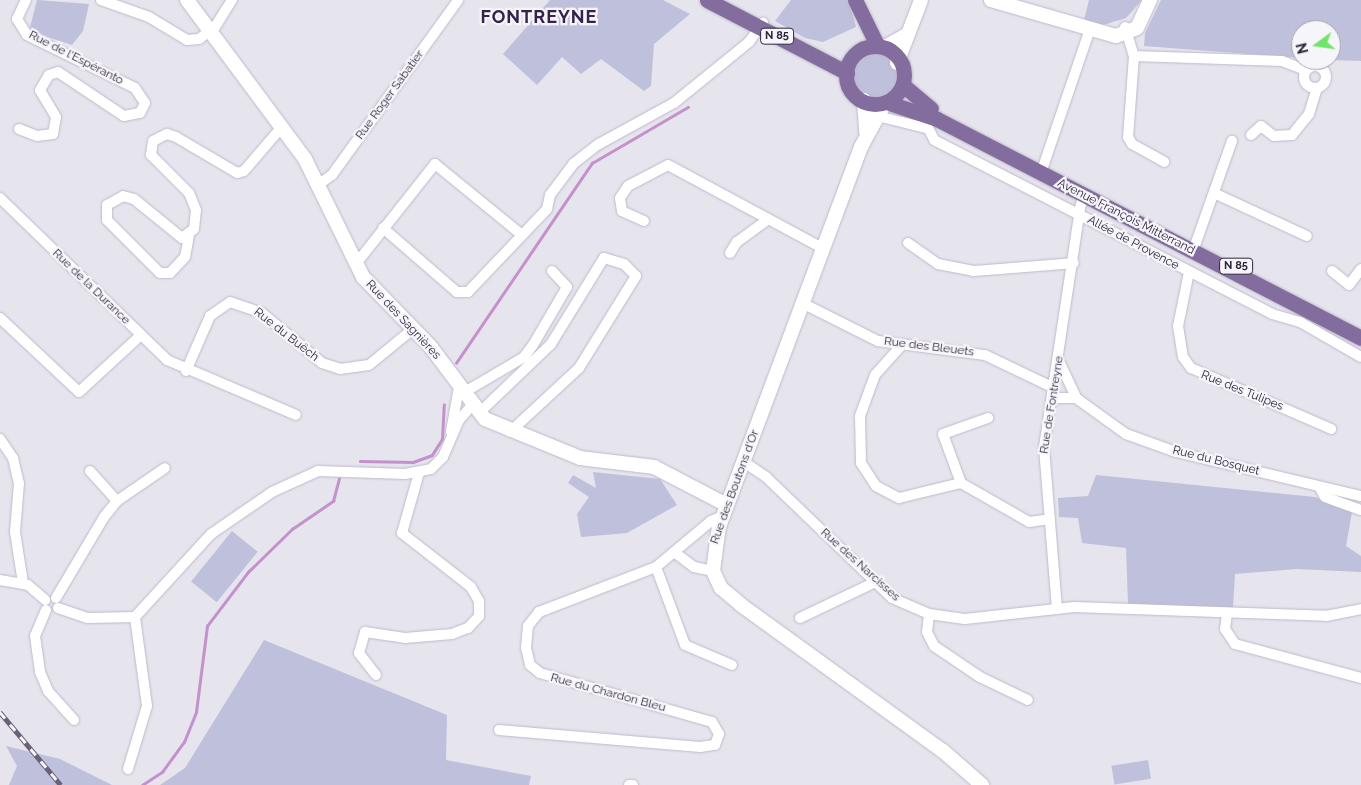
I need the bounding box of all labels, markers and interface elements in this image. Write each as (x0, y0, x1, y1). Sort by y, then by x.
district label: FONTREYNE (479, 6, 599, 28)
north arrow (1291, 20, 1341, 70)
street label: Rue de l'Espéranto (26, 28, 126, 88)
road number: N 85 (760, 28, 794, 44)
text: N (1293, 41, 1311, 56)
street label: Rue Roger Sabatier (353, 47, 427, 143)
street label: Avenue François Mitterrand (1055, 176, 1197, 258)
street label: Allée de Provence (1085, 213, 1181, 273)
street label: Rue de la Durance (49, 246, 133, 328)
road number: N 85 (1218, 258, 1254, 274)
street label: Rue des Sagnières (363, 277, 443, 363)
street label: Rue du Buëch (251, 305, 321, 365)
street label: Rue des Bleuets (883, 334, 975, 360)
street label: Rue de Fontreyne (1037, 355, 1067, 455)
street label: Rue des Tulipes (1199, 368, 1285, 414)
street label: Rue des Boutons d'Or (708, 428, 762, 546)
street label: Rue du Bosquet (1171, 443, 1261, 479)
street label: Rue des Narcisses (817, 526, 903, 604)
street label: Rue du Chardon Bleu (549, 671, 667, 715)

